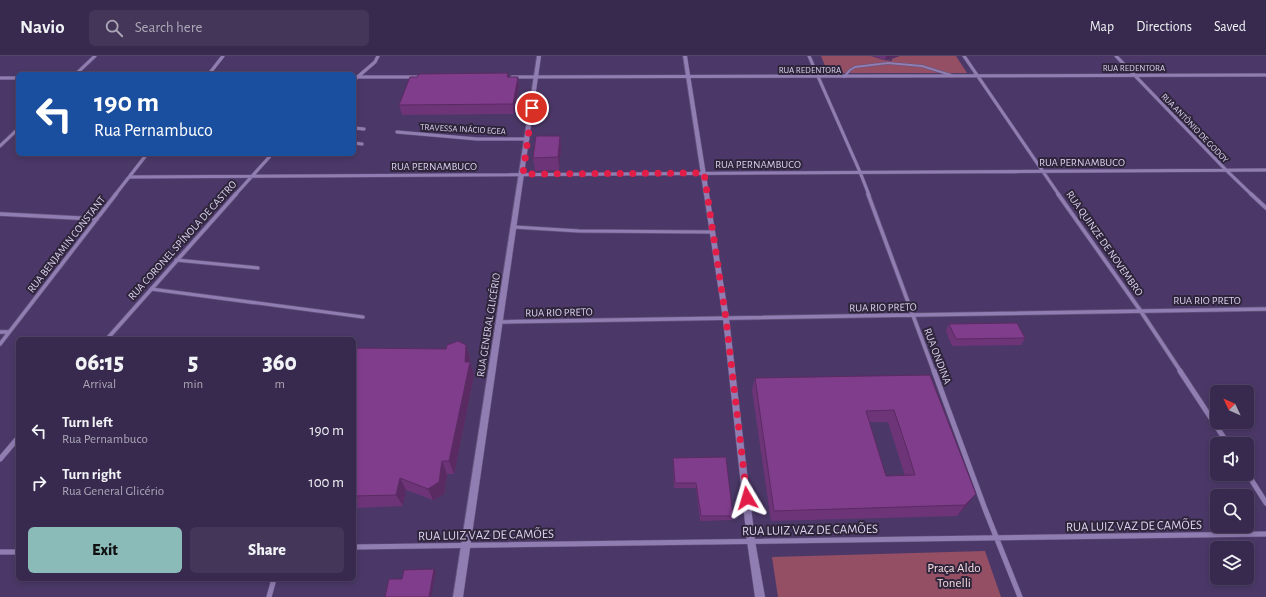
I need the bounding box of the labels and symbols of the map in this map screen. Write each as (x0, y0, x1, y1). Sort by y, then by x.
street label: RUA REDENTORA (1103, 64, 1165, 73)
street label: RUA REDENTORA (779, 66, 841, 75)
pin (515, 91, 549, 125)
street label: RUA ANTÔNIO DE GODOY (1159, 91, 1231, 165)
street label: TRAVESSA INÁCIO EGEA (420, 122, 506, 136)
street label: RUA PERNAMBUCO (1039, 157, 1125, 168)
street label: RUA PERNAMBUCO (715, 159, 801, 170)
street label: RUA PERNAMBUCO (391, 161, 477, 172)
street label: RUA CORONEL SPÍNOLA DE CASTRO (125, 178, 239, 302)
street label: RUA QUINZE DE NOVEMBRO (1064, 189, 1145, 298)
street label: RUA BENJAMIN CONSTANT (25, 193, 108, 295)
street label: RUA GENERAL GLICÉRIO (474, 272, 502, 378)
street label: RUA RIO PRETO (1173, 295, 1241, 306)
street label: RUA RIO PRETO (849, 301, 917, 314)
street label: RUA RIO PRETO (525, 306, 593, 319)
street label: RUA ONDINA (922, 327, 954, 386)
north arrow (1210, 385, 1254, 429)
position arrow (726, 477, 768, 519)
street label: RUA LUIZ VAZ DE CAMÕES (1066, 517, 1202, 534)
street label: RUA LUIZ VAZ DE CAMÕES (742, 521, 878, 538)
street label: RUA LUIZ VAZ DE CAMÕES (418, 526, 554, 543)
park label: Praça Aldo Tonelli (927, 562, 981, 590)

